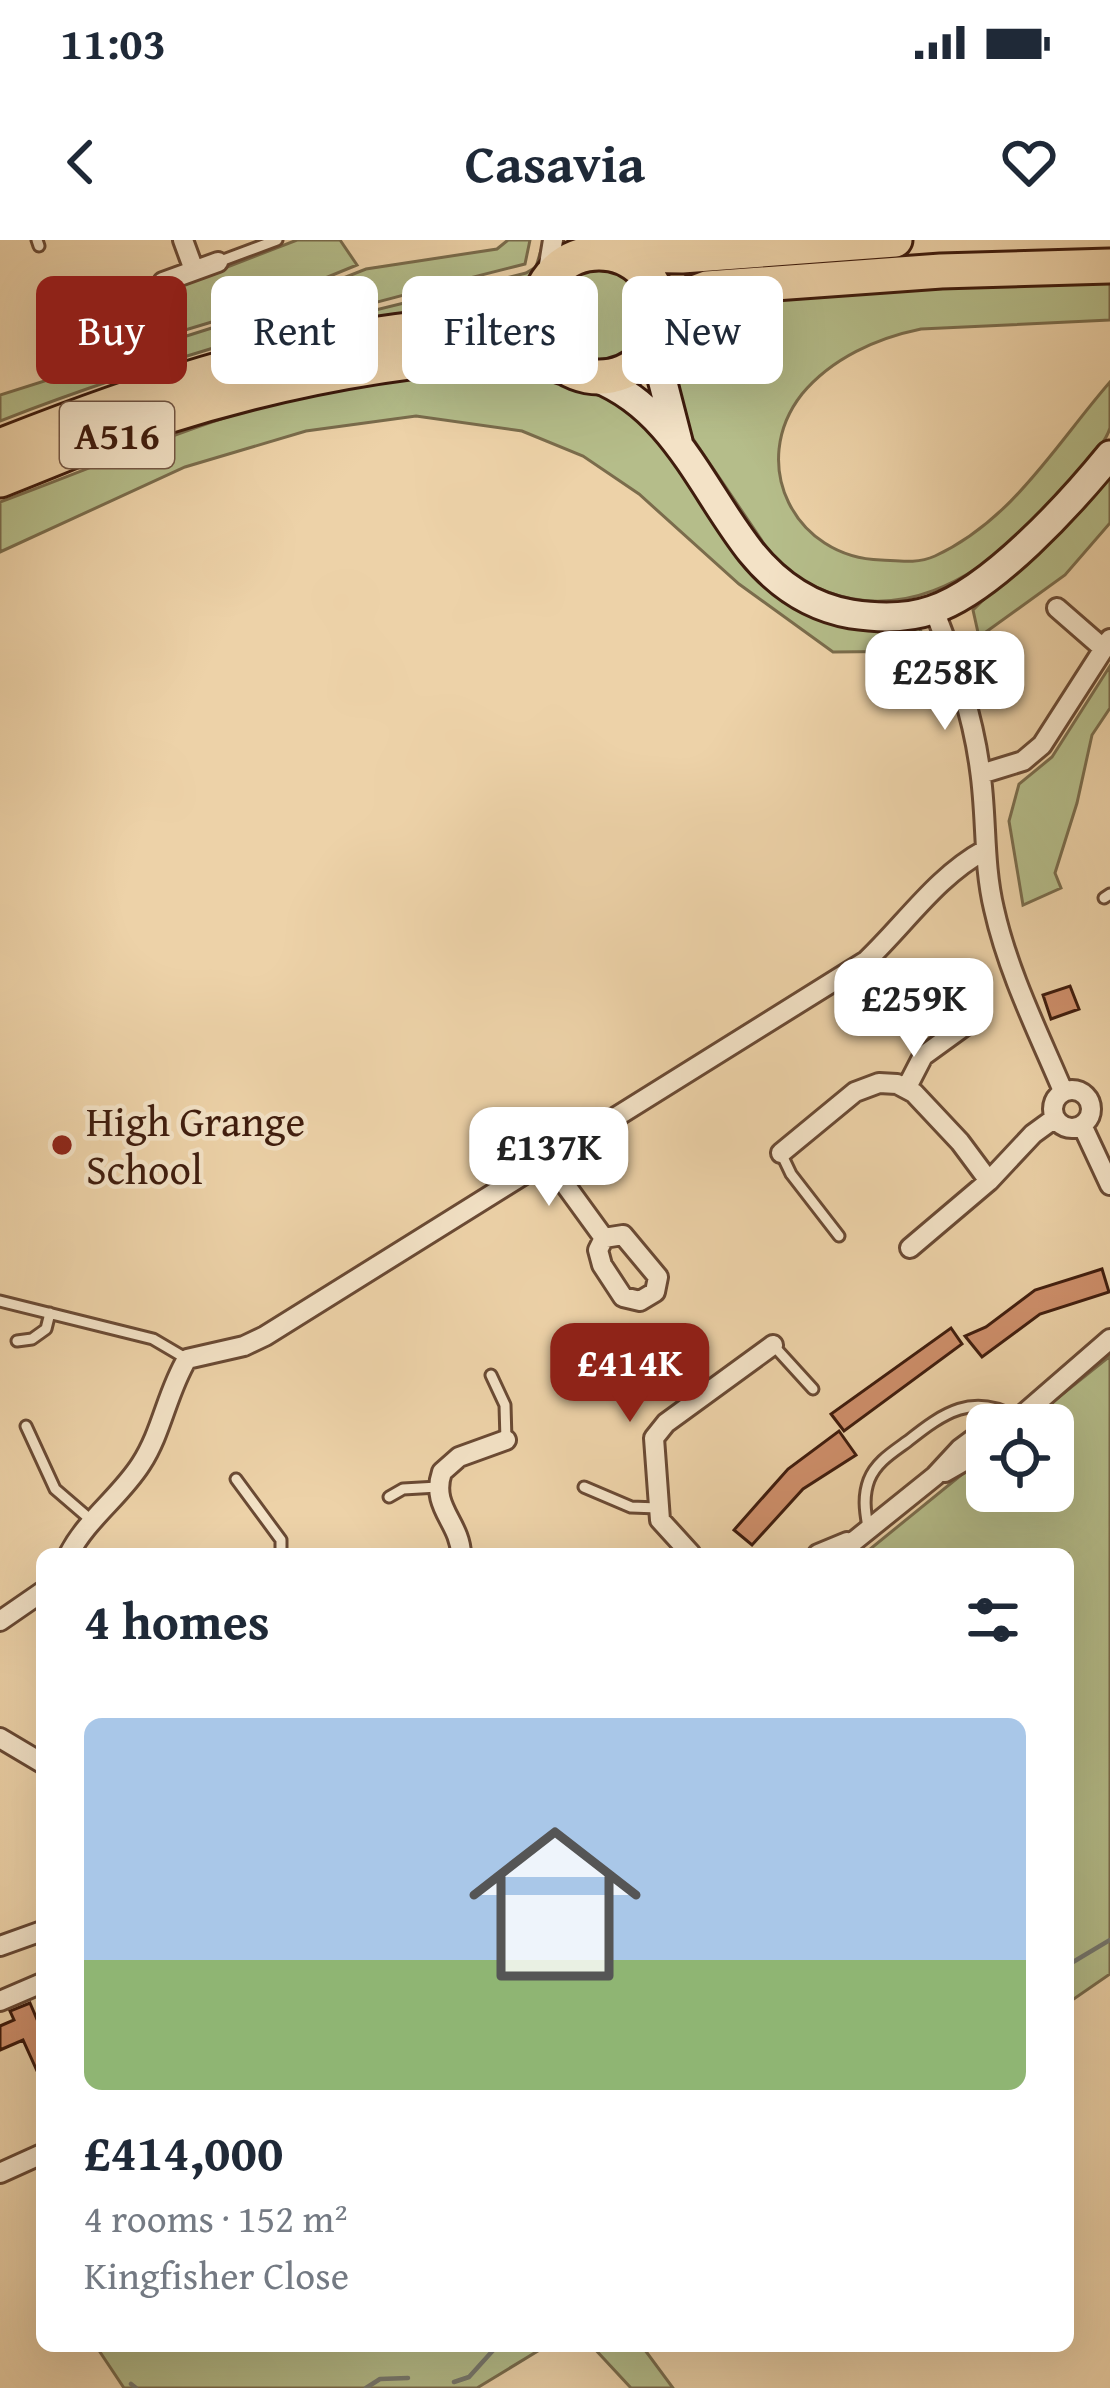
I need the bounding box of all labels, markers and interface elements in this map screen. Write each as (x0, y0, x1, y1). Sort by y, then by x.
text: 11:03 (60, 10, 166, 75)
text: Casavia (465, 123, 645, 202)
icon: back (48, 129, 114, 195)
icon: heart (996, 129, 1062, 195)
chip: Buy (36, 276, 187, 384)
chip: Rent (211, 276, 378, 384)
chip: Filters (402, 276, 598, 384)
chip: New (622, 276, 783, 384)
road number: A516 (60, 402, 174, 468)
pin: £258K (861, 631, 1029, 733)
text: £258K (892, 641, 998, 698)
pin: £259K (830, 958, 998, 1060)
text: £259K (861, 968, 967, 1025)
place label: High Grange School (86, 1090, 305, 1199)
pin: £137K (465, 1107, 633, 1209)
text: £137K (496, 1117, 602, 1174)
marker: High Grange School (49, 1132, 75, 1158)
pin: £414K (546, 1323, 714, 1425)
text: £414K (577, 1333, 683, 1390)
map controls (966, 1404, 1074, 1512)
button: locate (966, 1404, 1074, 1512)
text: 4 homes (84, 1583, 270, 1658)
icon: filters (960, 1587, 1026, 1653)
icon: home (447, 1796, 663, 2012)
text: £414,000 (84, 2114, 283, 2189)
text: 4 rooms · 152 m² (84, 2189, 348, 2246)
text: Kingfisher Close (84, 2246, 349, 2303)

